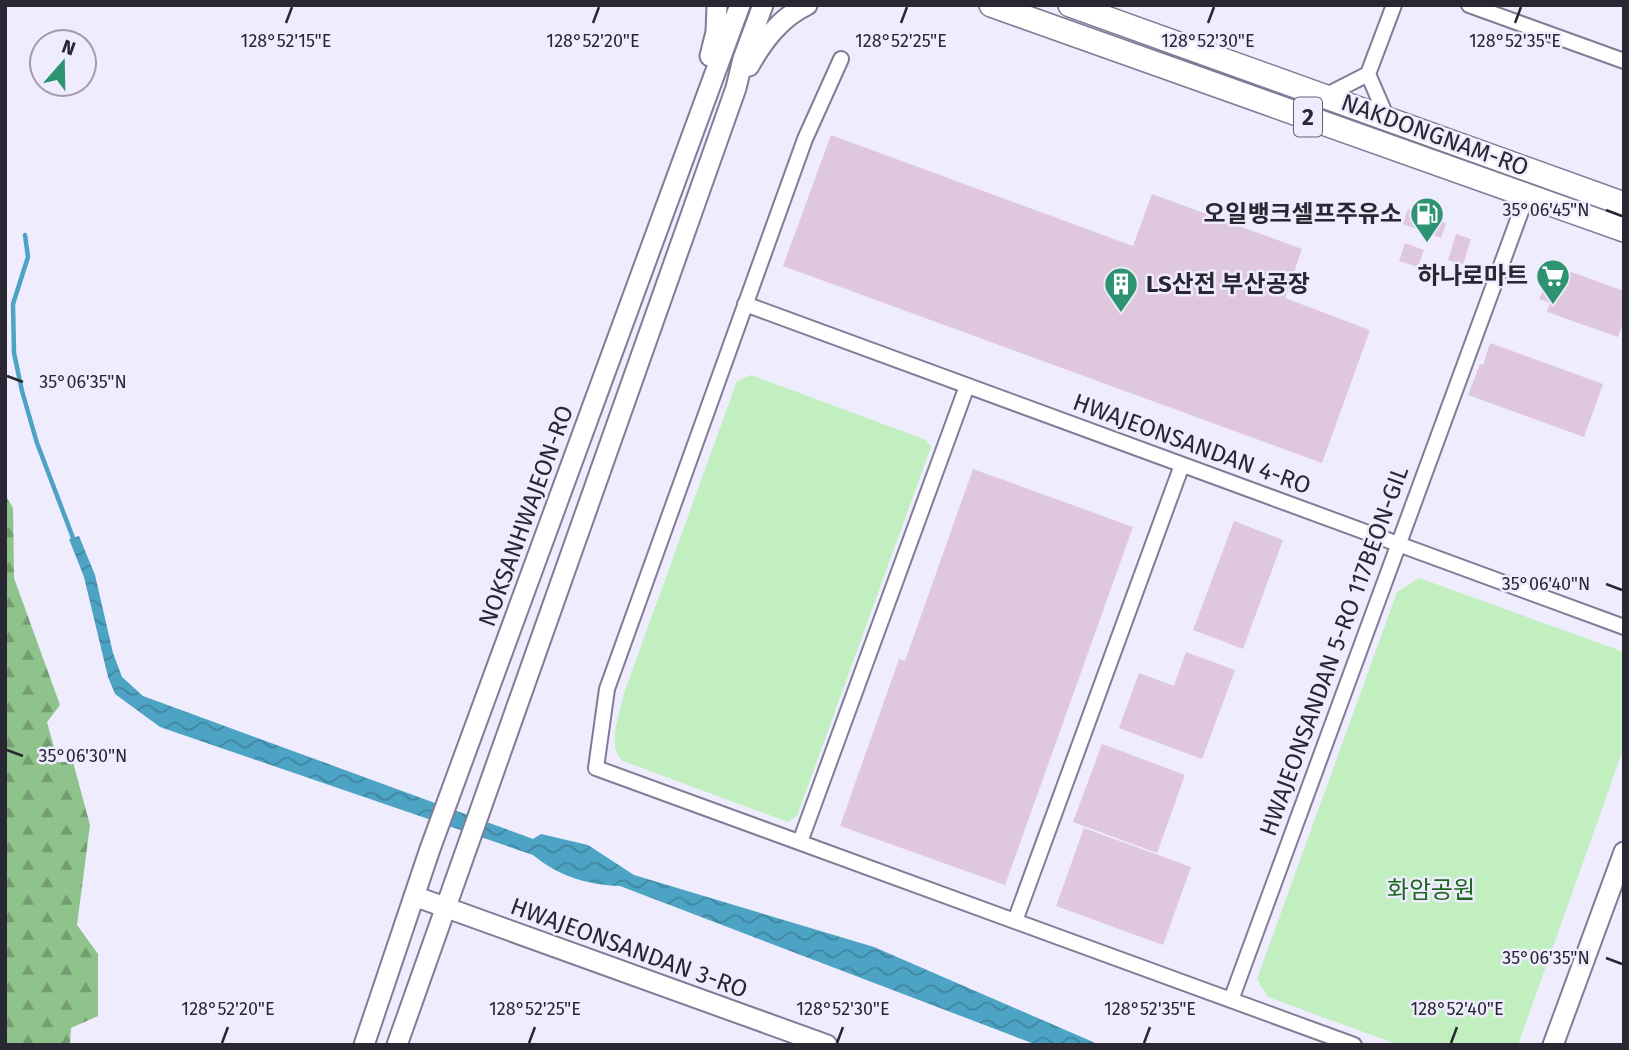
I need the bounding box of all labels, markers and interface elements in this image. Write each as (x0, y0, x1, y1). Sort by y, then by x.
north arrow (28, 28, 98, 98)
text: 128°52'15"E (241, 30, 331, 52)
text: 128°52'20"E (546, 30, 640, 52)
text: 128°52'25"E (855, 30, 947, 52)
text: 128°52'30"E (1161, 30, 1255, 52)
text: 128°52'35"E (1469, 30, 1561, 52)
text: N (59, 35, 79, 60)
street label: NAKDONGNAM-RO (1338, 88, 1532, 182)
road number: 2 (1294, 98, 1322, 136)
fuel station icon: 오일뱅크셀프주유소 (1408, 195, 1446, 244)
text: 35°06'45"N (1502, 199, 1590, 221)
place label: 오일뱅크셀프주유소 (1203, 200, 1402, 228)
supermarket icon: 하나로마트 (1534, 257, 1572, 306)
place label: 하나로마트 (1418, 262, 1528, 290)
building icon: LS산전 부산공장 (1102, 265, 1140, 314)
place label: LS산전 부산공장 (1146, 270, 1310, 298)
text: 35°06'35"N (39, 371, 127, 393)
street label: HWAJEONSANDAN 4-RO (1069, 388, 1315, 500)
street label: NOKSANHWAJEON-RO (473, 402, 579, 630)
street label: HWAJEONSANDAN 5-RO 117BEON-GIL (1254, 462, 1414, 840)
text: 35°06'40"N (1502, 573, 1590, 595)
text: 35°06'30"N (39, 745, 127, 767)
park label: 화암공원 (1387, 876, 1475, 904)
street label: HWAJEONSANDAN 3-RO (507, 892, 751, 1004)
text: 35°06'35"N (1502, 947, 1590, 969)
text: 128°52'20"E (181, 998, 275, 1020)
text: 128°52'25"E (489, 998, 581, 1020)
text: 128°52'30"E (796, 998, 890, 1020)
text: 128°52'35"E (1104, 998, 1196, 1020)
text: 128°52'40"E (1410, 998, 1504, 1020)

